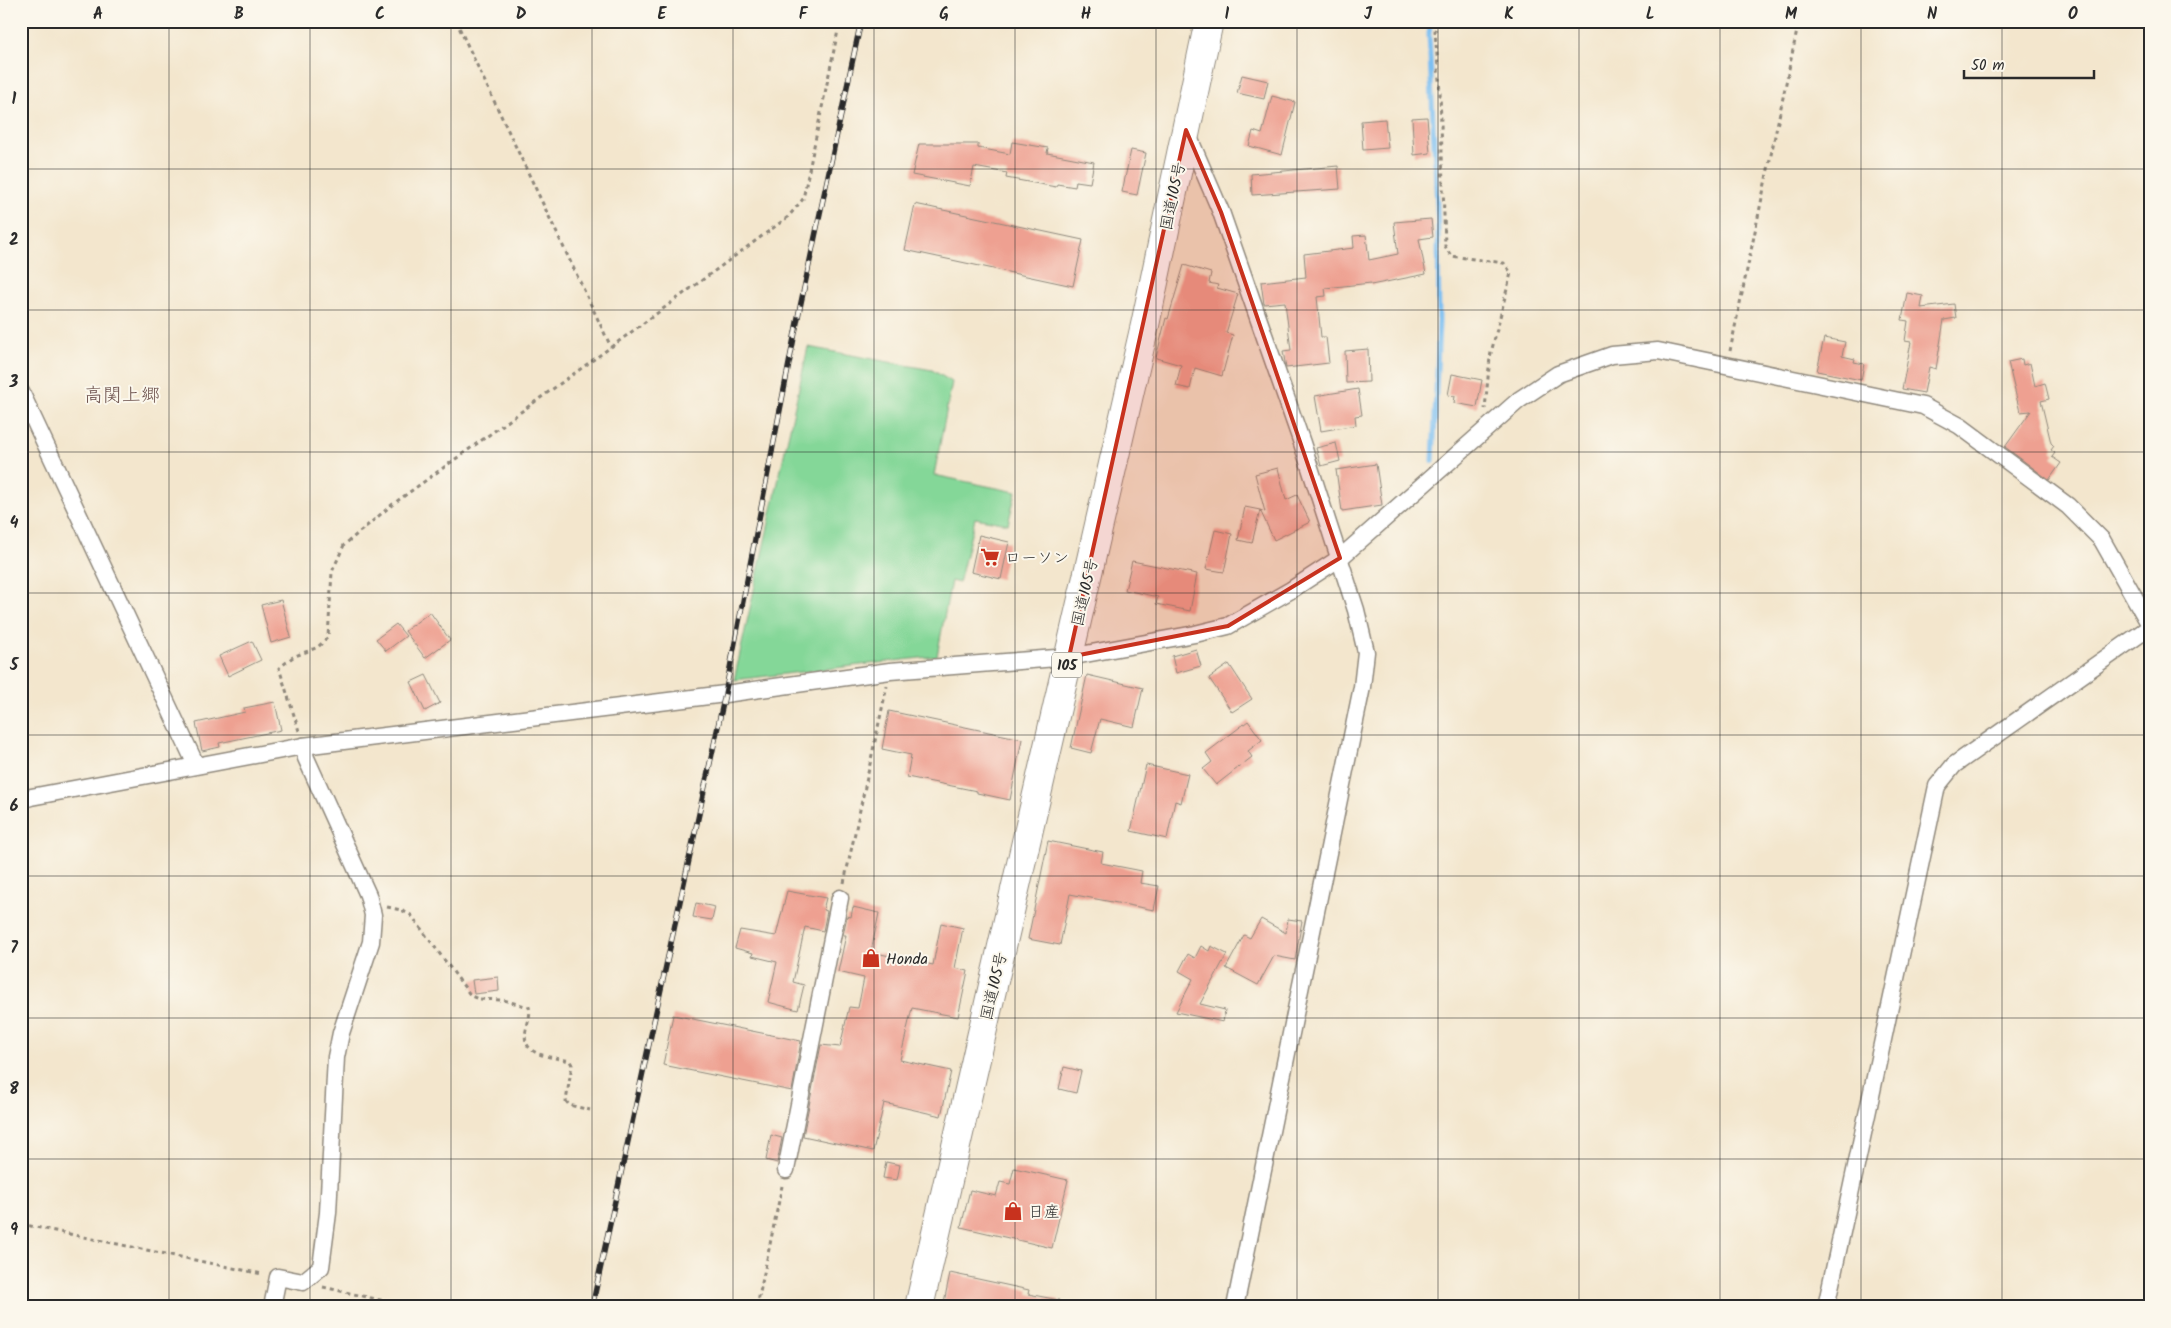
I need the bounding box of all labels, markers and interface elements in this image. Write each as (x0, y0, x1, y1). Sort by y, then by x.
text: A (93, 2, 103, 27)
text: B (234, 2, 244, 27)
text: C (375, 2, 385, 27)
text: D (516, 2, 527, 27)
text: E (658, 2, 668, 27)
text: F (799, 2, 809, 27)
text: G (939, 2, 949, 27)
text: H (1081, 2, 1091, 27)
text: I (1225, 2, 1230, 27)
text: J (1364, 2, 1373, 27)
text: K (1504, 2, 1514, 27)
text: L (1646, 2, 1654, 27)
text: M (1785, 2, 1798, 27)
text: N (1927, 2, 1937, 27)
text: O (2068, 2, 2078, 27)
scale bar (1964, 48, 2094, 80)
text: 50 m (1971, 54, 2005, 78)
text: 1 (12, 87, 17, 112)
street label: 国道105号 (1154, 160, 1193, 233)
text: 2 (9, 228, 19, 253)
text: 3 (9, 370, 19, 395)
district label: 高関上郷 (84, 381, 160, 411)
text: 4 (10, 511, 19, 536)
supermarket icon: ローソン (979, 546, 1001, 568)
place label: ローソン (1005, 546, 1069, 571)
street label: 国道105号 (1065, 556, 1105, 629)
road number: 105 (1052, 652, 1082, 678)
text: 5 (9, 653, 20, 678)
text: 6 (10, 794, 19, 819)
text: 7 (10, 936, 18, 961)
shop icon: Honda (860, 947, 882, 969)
place label: Honda (886, 947, 928, 972)
street label: 国道105号 (974, 950, 1014, 1023)
text: 8 (9, 1077, 19, 1102)
shop icon: 日産 (1002, 1200, 1024, 1222)
place label: 日産 (1028, 1200, 1060, 1225)
text: 9 (10, 1218, 18, 1243)

